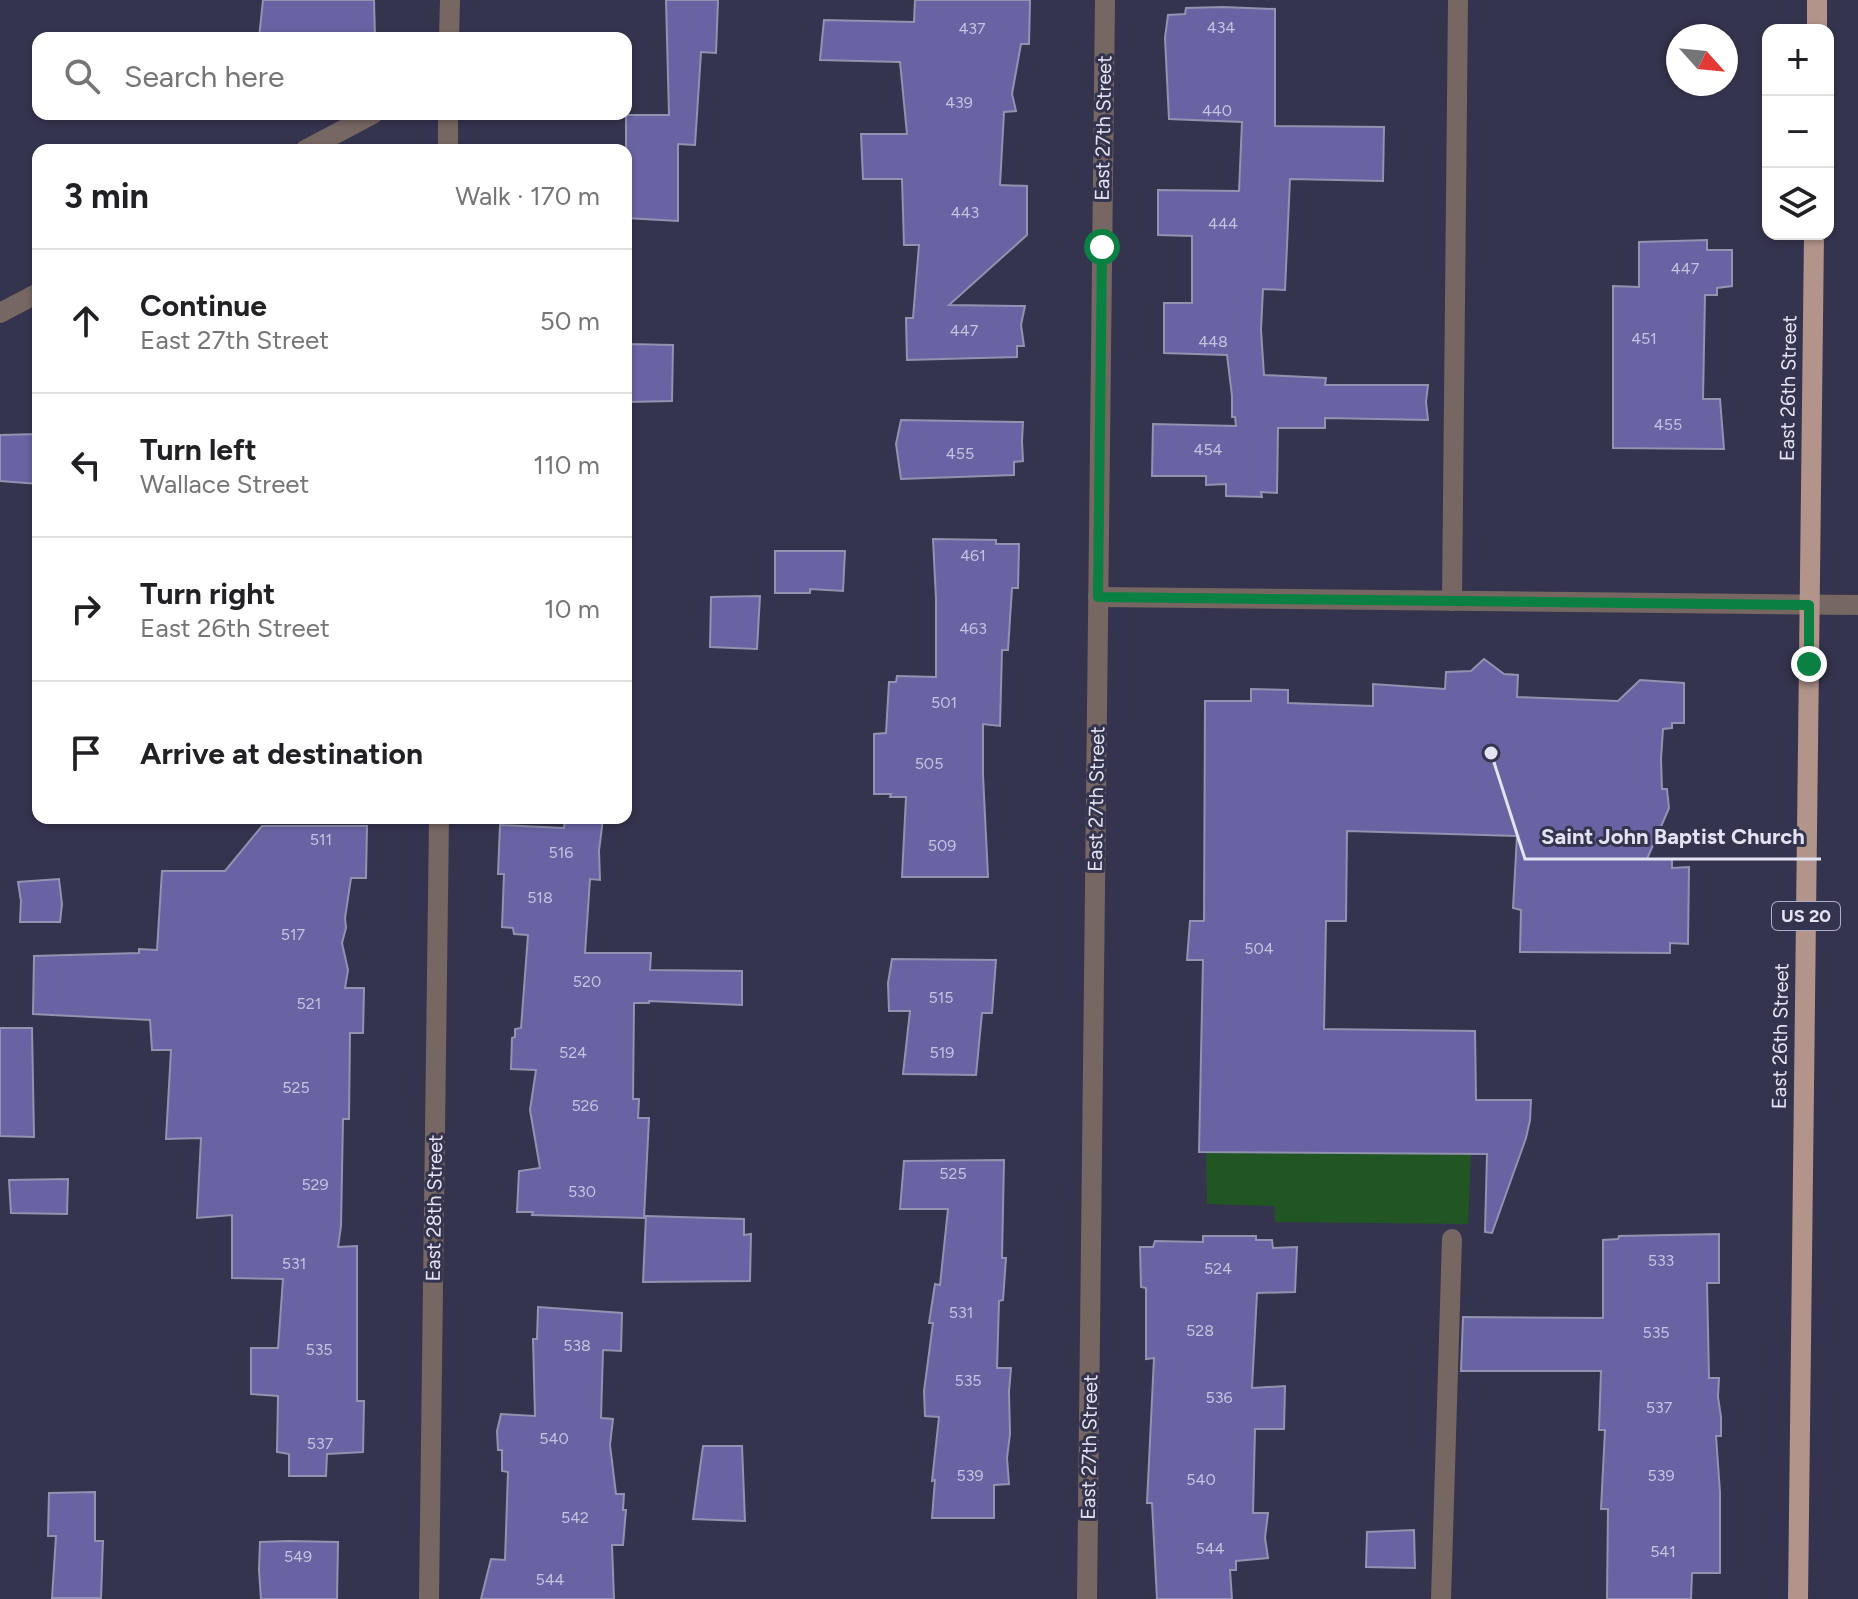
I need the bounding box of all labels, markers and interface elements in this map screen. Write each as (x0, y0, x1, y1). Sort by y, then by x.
house number: 434 (1207, 18, 1235, 37)
house number: 437 (958, 19, 986, 38)
north arrow (1666, 24, 1738, 96)
map controls (1762, 24, 1834, 240)
button: + (1762, 24, 1834, 96)
search box (32, 32, 632, 120)
icon: search (60, 54, 104, 98)
street label: East 27th Street (1090, 55, 1116, 201)
text: Search here (124, 58, 284, 95)
house number: 439 (945, 93, 973, 112)
button: − (1762, 96, 1834, 168)
house number: 440 (1202, 101, 1232, 120)
button: layers (1762, 168, 1834, 240)
text: 3 min (64, 176, 149, 217)
text: Walk · 170 m (455, 180, 600, 212)
house number: 443 (951, 203, 979, 222)
house number: 444 (1208, 214, 1238, 233)
route start (1084, 229, 1120, 265)
house number: 447 (1671, 259, 1700, 278)
text: Continue (140, 287, 267, 324)
icon: ahead (64, 299, 108, 343)
text: 50 m (540, 305, 600, 337)
street label: East 26th Street (1775, 315, 1801, 461)
house number: 447 (950, 321, 979, 340)
text: East 27th Street (140, 324, 329, 356)
house number: 451 (1631, 329, 1657, 348)
house number: 448 (1198, 332, 1228, 351)
house number: 455 (1654, 415, 1682, 434)
text: Turn left (140, 431, 257, 468)
house number: 454 (1193, 440, 1223, 459)
icon: left (64, 443, 108, 487)
house number: 455 (946, 444, 974, 463)
text: 110 m (533, 449, 600, 481)
text: Wallace Street (140, 468, 309, 500)
house number: 461 (960, 546, 986, 565)
text: Turn right (140, 575, 275, 612)
icon: right (64, 587, 108, 631)
text: 10 m (544, 593, 600, 625)
text: East 26th Street (140, 612, 330, 644)
house number: 463 (959, 619, 987, 638)
route end (1791, 646, 1827, 682)
house number: 501 (931, 693, 957, 712)
street label: East 27th Street (1083, 726, 1109, 872)
icon: arrive (64, 731, 108, 775)
text: Arrive at destination (140, 735, 423, 772)
house number: 505 (915, 754, 943, 773)
callout: Saint John Baptist Church (1525, 813, 1821, 859)
text: Saint John Baptist Church (1541, 823, 1805, 850)
house number: 511 (310, 830, 332, 849)
house number: 509 (928, 836, 956, 855)
house number: 516 (549, 843, 573, 862)
house number: 518 (527, 888, 553, 907)
road number: US 20 (1772, 902, 1840, 930)
house number: 517 (281, 925, 306, 944)
house number: 504 (1244, 939, 1274, 958)
street label: East 26th Street (1767, 963, 1793, 1109)
house number: 520 (573, 972, 601, 991)
house number: 515 (928, 988, 954, 1007)
house number: 521 (297, 994, 321, 1013)
house number: 524 (559, 1043, 587, 1062)
house number: 519 (930, 1043, 954, 1062)
house number: 525 (282, 1078, 310, 1097)
house number: 526 (571, 1096, 599, 1115)
street label: East 28th Street (421, 1134, 447, 1282)
house number: 525 (939, 1164, 967, 1183)
house number: 529 (301, 1175, 329, 1194)
house number: 530 (568, 1182, 596, 1201)
house number: 533 (1648, 1251, 1674, 1270)
house number: 531 (282, 1254, 306, 1273)
house number: 524 (1204, 1259, 1232, 1278)
house number: 531 (949, 1303, 973, 1322)
house number: 528 (1186, 1321, 1214, 1340)
house number: 535 (1642, 1323, 1670, 1342)
house number: 538 (563, 1336, 591, 1355)
house number: 535 (305, 1340, 333, 1359)
house number: 535 (954, 1371, 982, 1390)
street label: East 27th Street (1076, 1374, 1102, 1520)
house number: 536 (1206, 1388, 1232, 1407)
house number: 537 (1646, 1398, 1673, 1417)
house number: 540 (539, 1429, 569, 1448)
house number: 537 (307, 1434, 334, 1453)
house number: 539 (957, 1466, 983, 1485)
house number: 539 (1648, 1466, 1674, 1485)
house number: 540 (1186, 1470, 1216, 1489)
house number: 542 (561, 1508, 589, 1527)
house number: 544 (1195, 1539, 1225, 1558)
house number: 541 (1650, 1542, 1676, 1561)
house number: 549 (284, 1547, 312, 1566)
house number: 544 (535, 1570, 565, 1589)

